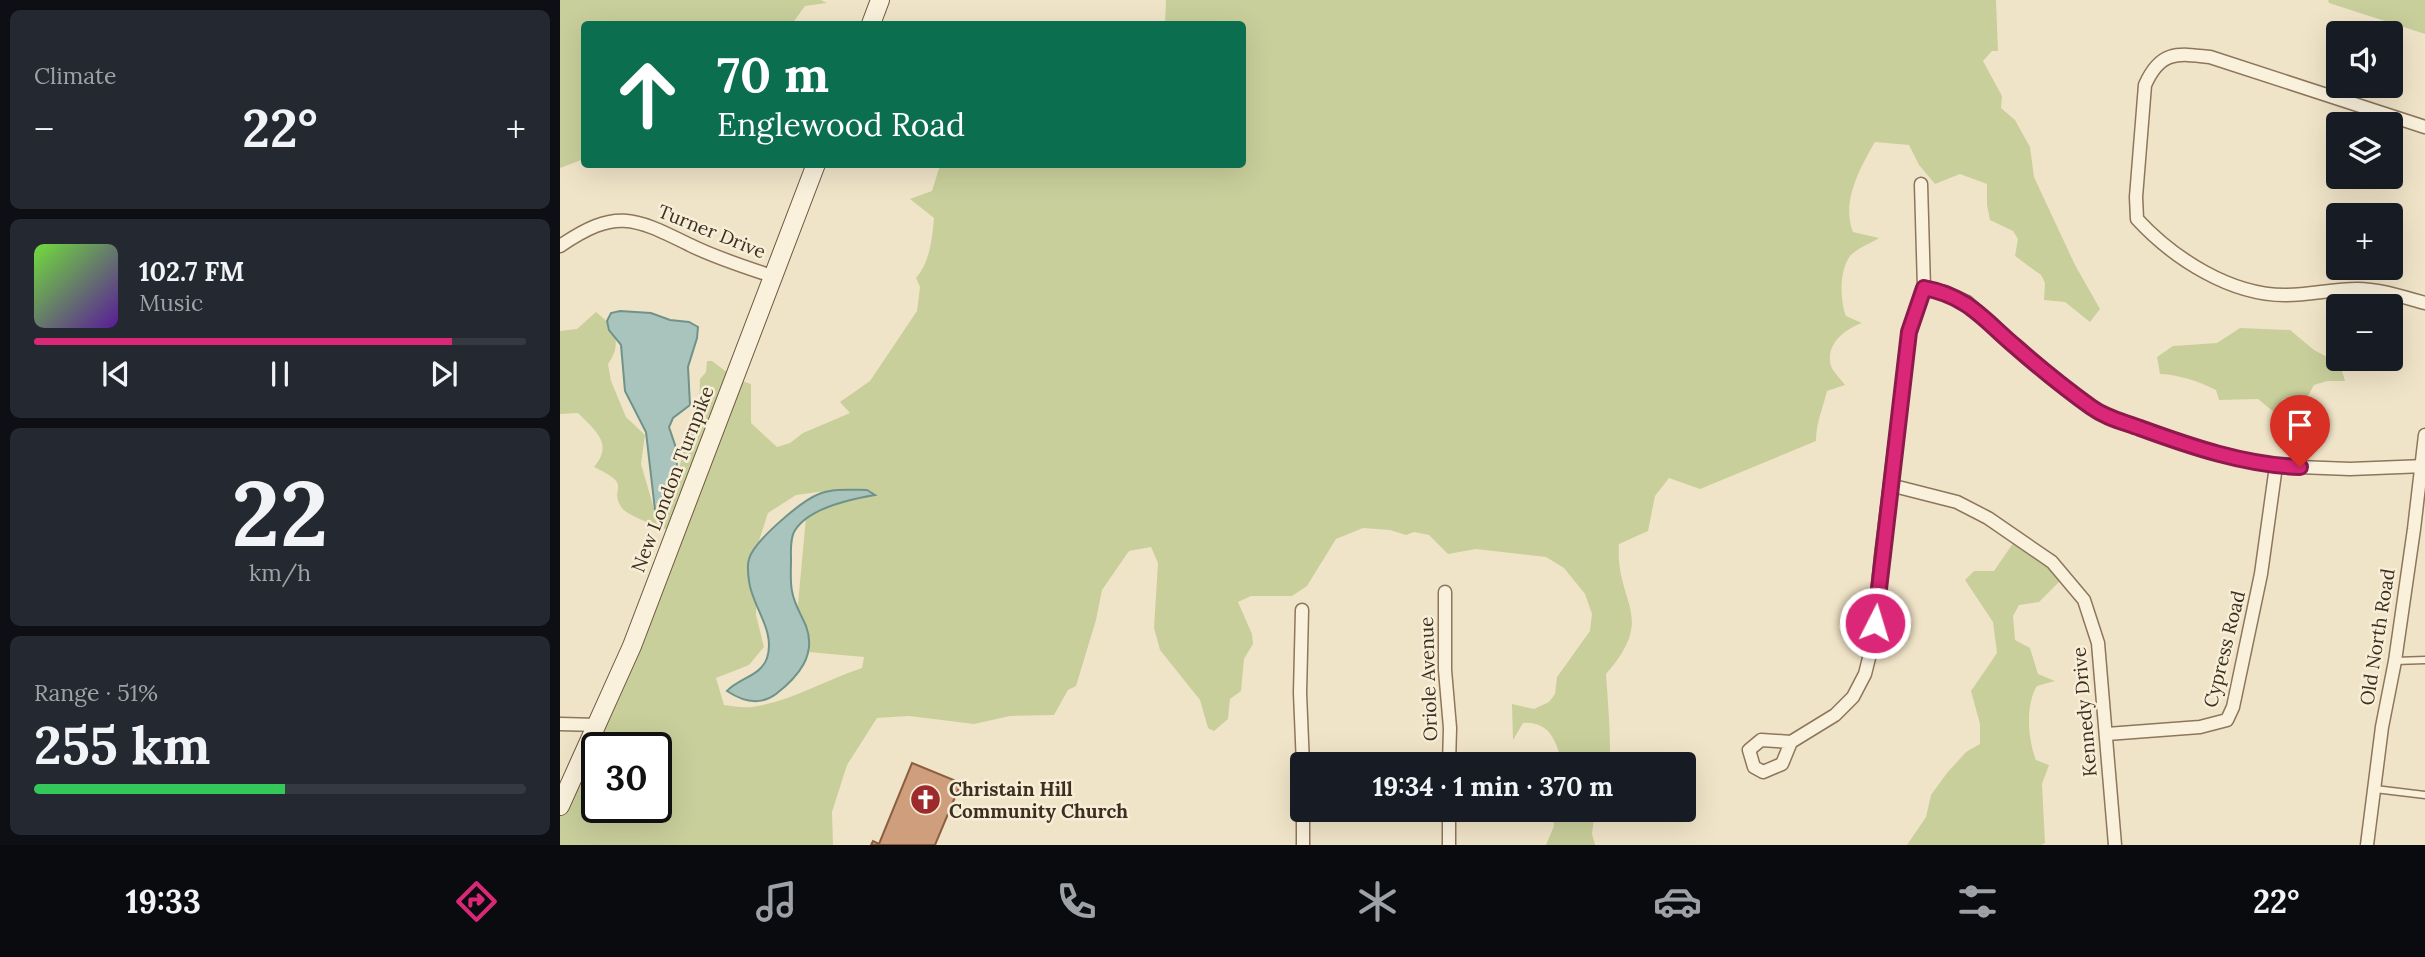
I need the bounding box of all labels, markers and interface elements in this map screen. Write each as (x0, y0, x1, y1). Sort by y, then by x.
map controls (2326, 21, 2403, 371)
button: sound (2326, 21, 2403, 98)
text: 70 m (717, 43, 829, 105)
icon: ahead (602, 49, 693, 140)
text: Climate (34, 61, 116, 90)
text: 22° (242, 95, 318, 161)
text: Englewood Road (717, 104, 965, 145)
text: − (34, 105, 54, 153)
text: + (506, 105, 526, 153)
button: layers (2326, 112, 2403, 189)
street label: Turner Drive (655, 199, 769, 263)
button: + (2326, 203, 2403, 280)
text: 102.7 FM (139, 255, 244, 288)
text: Music (139, 288, 203, 317)
button: − (2326, 294, 2403, 371)
icon: previous (97, 355, 135, 393)
icon: pause (261, 355, 299, 393)
icon: next (425, 355, 463, 393)
street label: New London Turnpike (625, 383, 719, 575)
pin (2270, 395, 2330, 467)
icon: arrive (2281, 406, 2319, 444)
text: 22 (231, 454, 329, 571)
text: km/h (249, 558, 311, 587)
street label: Old North Road (2354, 567, 2400, 707)
position arrow (1838, 586, 1912, 660)
street label: Cypress Road (2198, 588, 2250, 710)
street label: Oriole Avenue (1414, 616, 1442, 742)
street label: Kennedy Drive (2066, 646, 2102, 778)
text: Range · 51% (34, 678, 158, 707)
text: 255 km (34, 712, 210, 778)
speed limit sign: 30 (581, 732, 672, 823)
text: 19:34 · 1 min · 370 m (1373, 770, 1613, 803)
place label: Christain Hill Community Church (949, 777, 1128, 823)
church icon: Christain Hill Community Church (909, 783, 943, 817)
icon: directions (452, 877, 501, 926)
icon: music (752, 877, 801, 926)
icon: phone (1052, 877, 1101, 926)
icon: climate (1353, 877, 1402, 926)
icon: car (1653, 877, 1702, 926)
icon: filters (1953, 877, 2002, 926)
text: 19:33 (126, 881, 201, 922)
text: 22° (2253, 881, 2299, 922)

